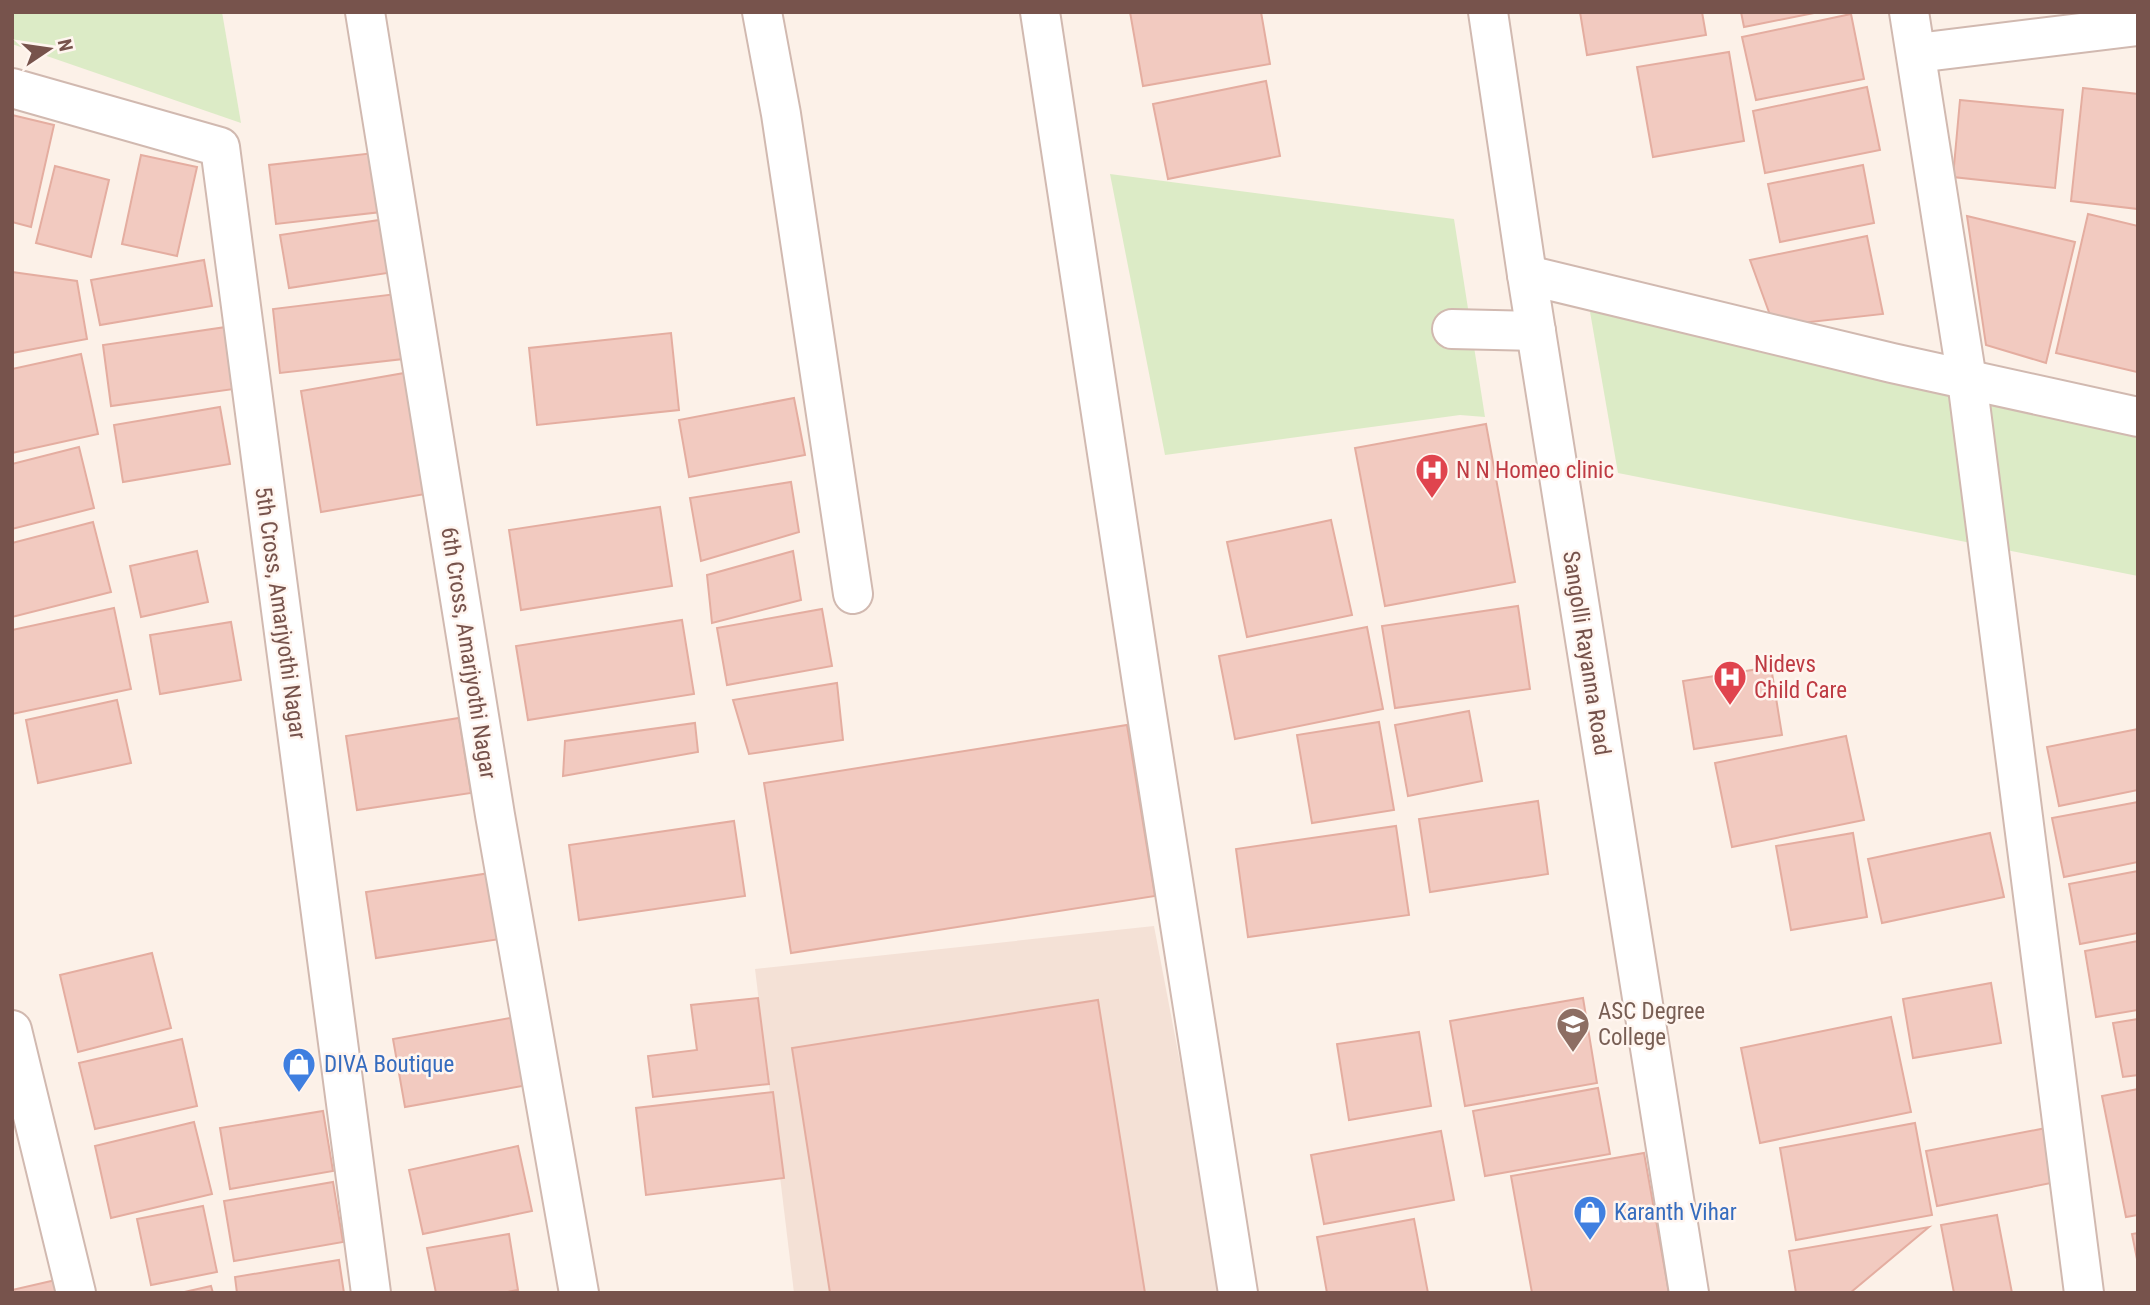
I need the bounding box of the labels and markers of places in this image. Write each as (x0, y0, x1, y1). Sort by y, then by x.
hospital icon: N N Homeo clinic (1413, 451, 1451, 500)
place label: N N Homeo clinic (1456, 457, 1614, 484)
place label: Nidevs Child Care (1754, 651, 1847, 704)
hospital icon: Nidevs Child Care (1711, 658, 1749, 707)
place label: ASC Degree College (1598, 998, 1705, 1051)
school or university icon: ASC Degree College (1554, 1005, 1592, 1054)
shop icon: DIVA Boutique (280, 1045, 318, 1094)
place label: DIVA Boutique (324, 1051, 454, 1078)
shop icon: Karanth Vihar (1571, 1193, 1609, 1242)
place label: Karanth Vihar (1614, 1199, 1737, 1226)

